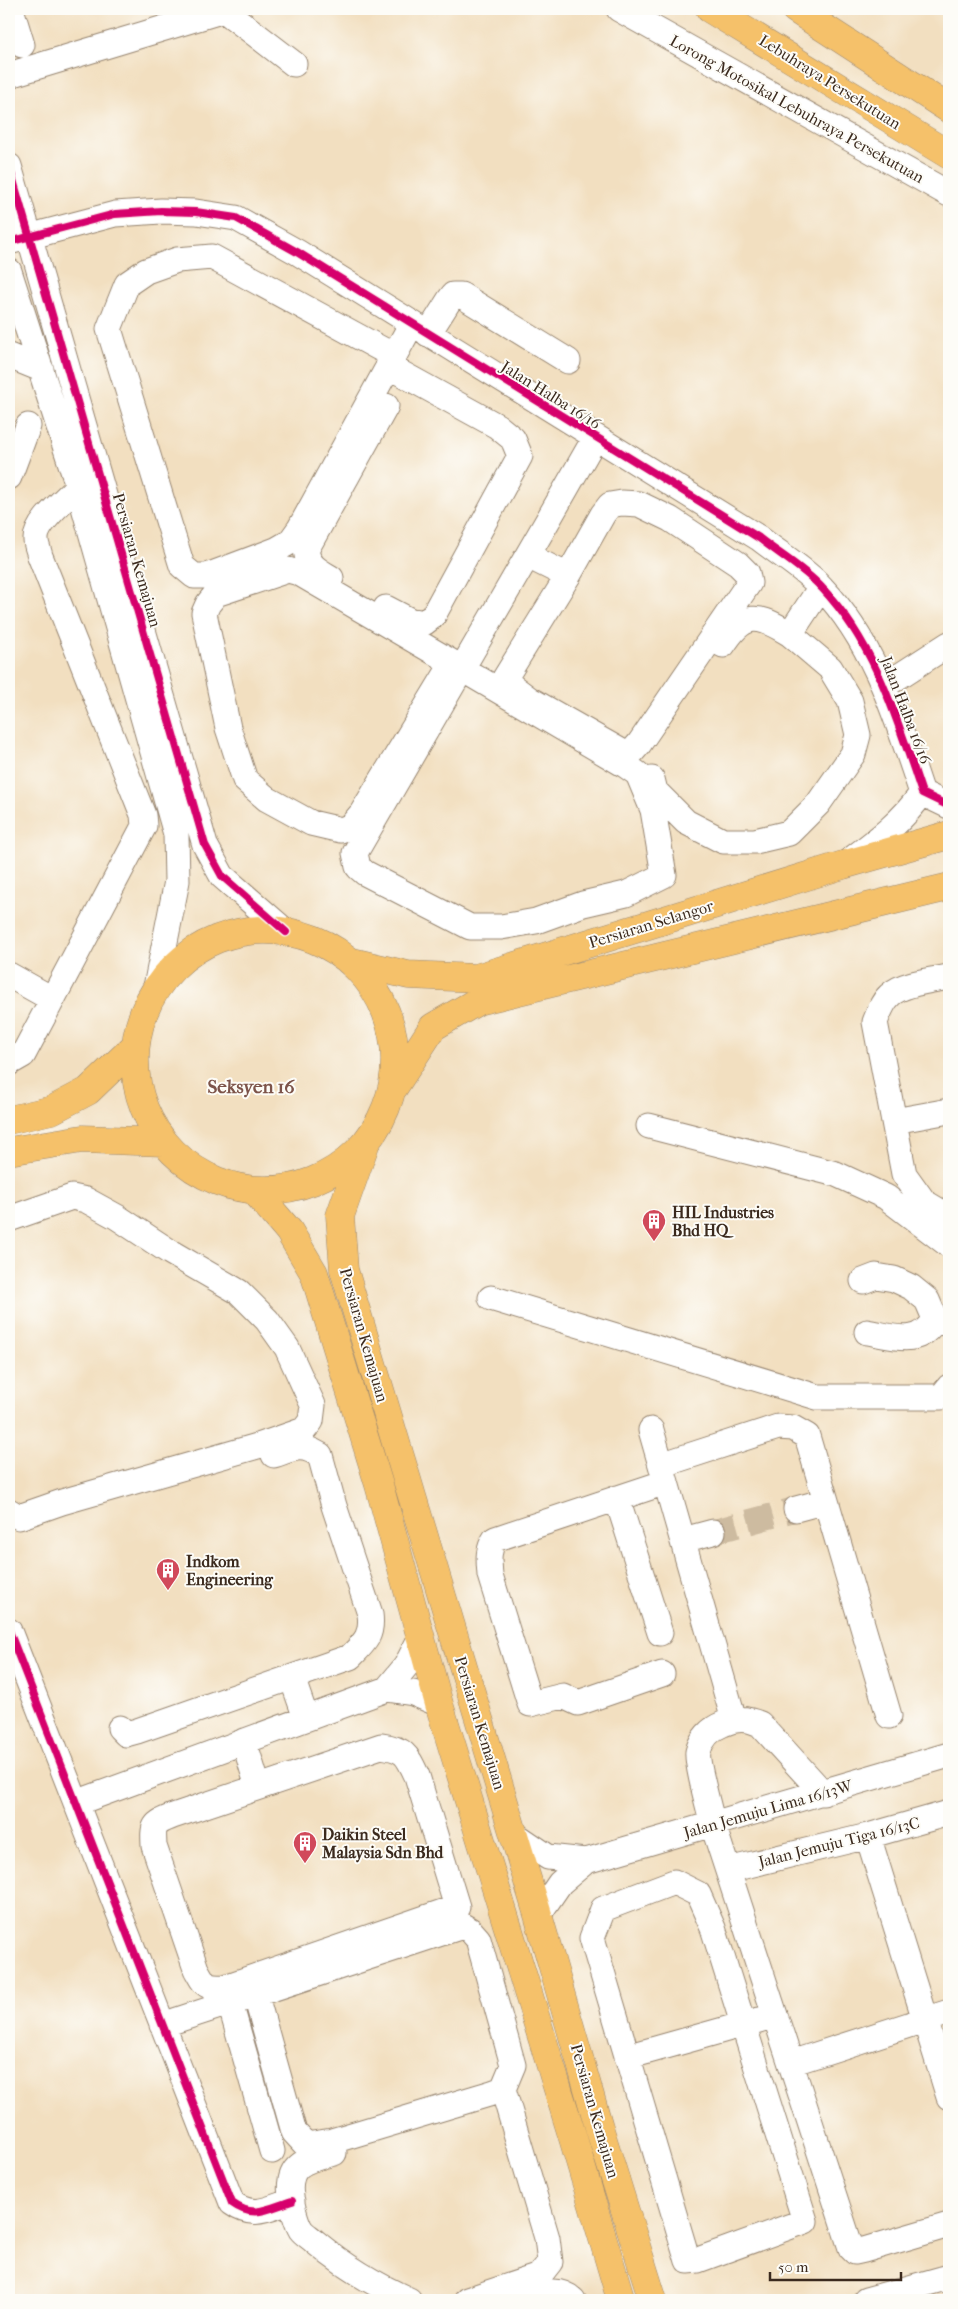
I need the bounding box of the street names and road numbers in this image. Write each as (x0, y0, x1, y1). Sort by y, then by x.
street label: Lorong Motosikal Lebuhraya Persekutuan (667, 31, 928, 187)
street label: Lebuhraya Persekutuan (756, 31, 905, 134)
street label: Jalan Halba 16/16 (496, 356, 605, 433)
street label: Persiaran Kemajuan (109, 491, 165, 630)
street label: Jalan Halba 16/16 (876, 652, 935, 767)
street label: Persiaran Selangor (586, 896, 716, 952)
street label: Persiaran Kemajuan (336, 1266, 392, 1405)
street label: Persiaran Kemajuan (451, 1654, 510, 1793)
street label: Jalan Jemuju Lima 16/13W (680, 1775, 856, 1843)
street label: Jalan Jemuju Tiga 16/13C (754, 1813, 922, 1872)
street label: Persiaran Kemajuan (567, 2042, 623, 2181)

